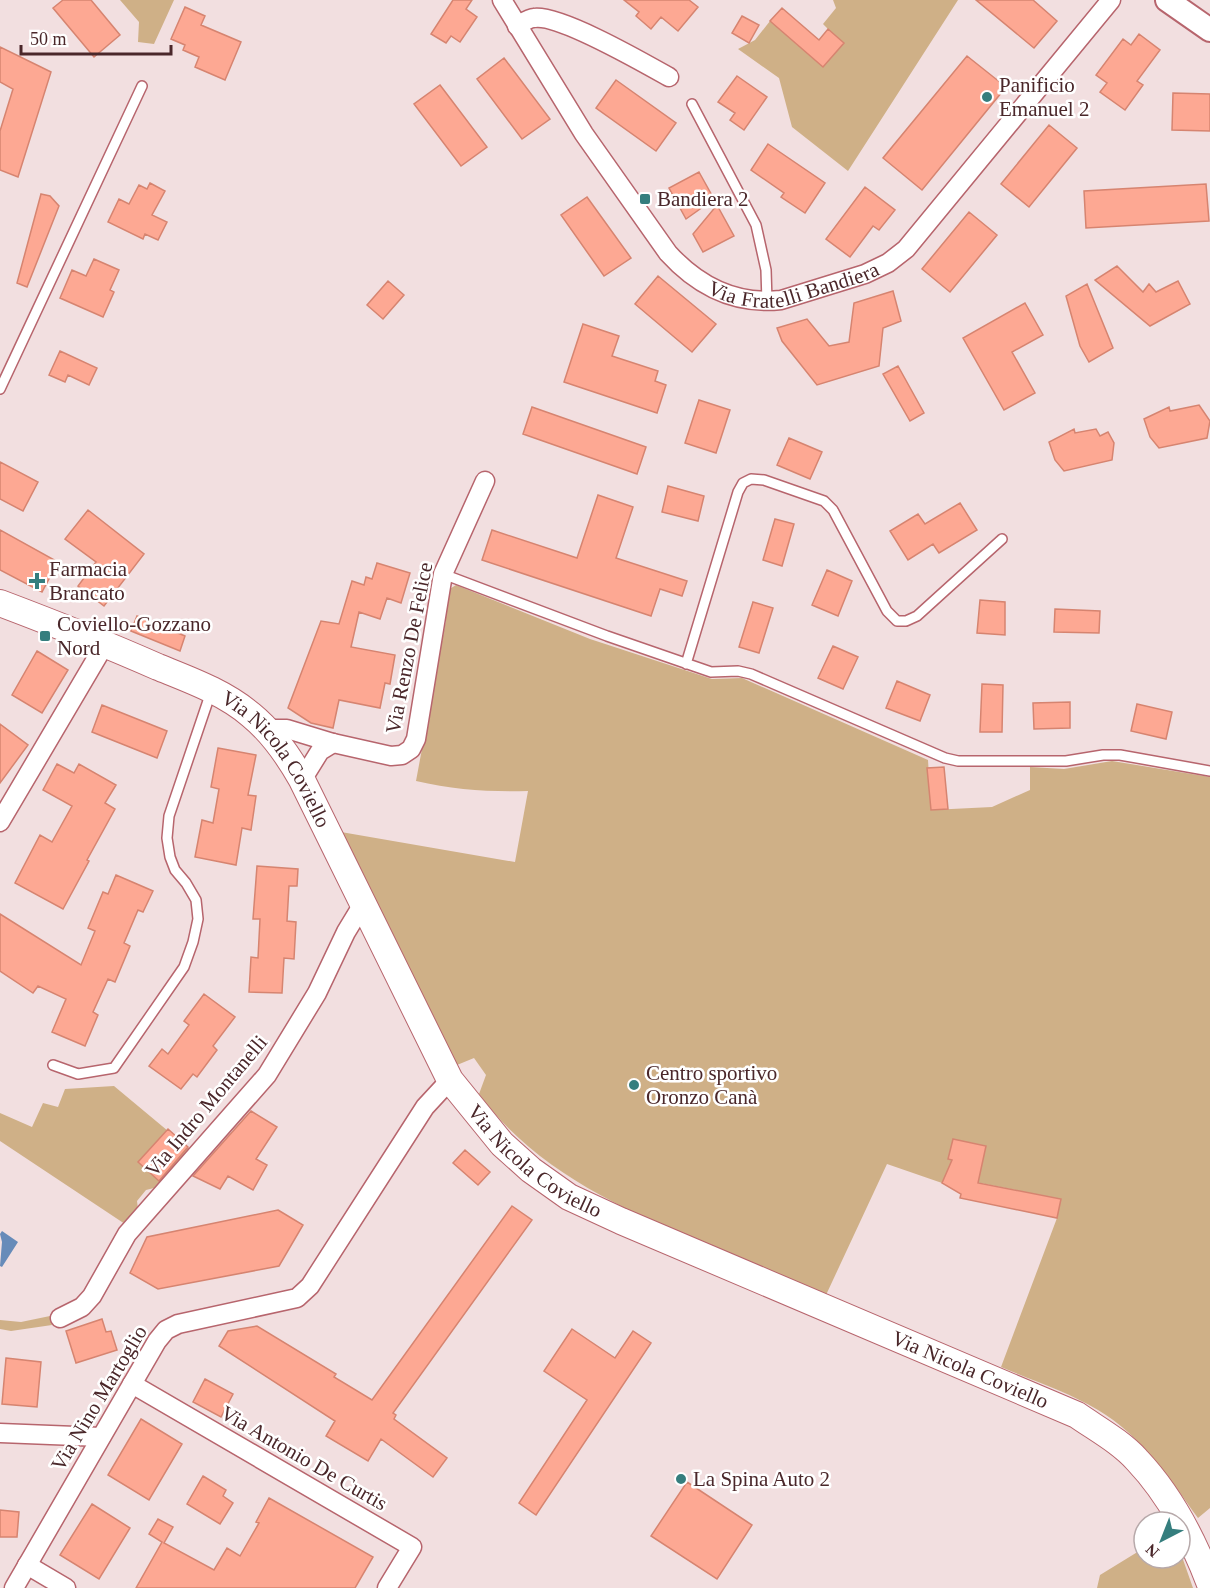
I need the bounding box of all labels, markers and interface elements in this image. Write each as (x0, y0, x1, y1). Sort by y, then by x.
scale bar (21, 18, 171, 56)
text: 50 m (30, 29, 67, 49)
place label: Panificio Emanuel 2 (999, 73, 1089, 121)
marker: Panificio Emanuel 2 (980, 90, 994, 104)
place label: Bandiera 2 (657, 187, 749, 211)
marker: Bandiera 2 (638, 192, 652, 206)
street label: Via Fratelli Bandiera (704, 257, 883, 313)
place label: Farmacia Brancato (49, 557, 128, 605)
street label: Via Renzo De Felice (381, 560, 437, 736)
marker: Farmacia Brancato (30, 574, 44, 588)
place label: Coviello-Gozzano Nord (57, 612, 211, 660)
marker: Coviello-Gozzano Nord (38, 629, 52, 643)
street label: Via Nicola Coviello (217, 686, 335, 831)
street label: Via Indro Montanelli (140, 1030, 272, 1182)
place label: Centro sportivo Oronzo Canà (646, 1061, 777, 1109)
marker: Centro sportivo Oronzo Canà (627, 1078, 641, 1092)
street label: Via Nicola Coviello (463, 1099, 606, 1222)
street label: Via Nino Martoglio (46, 1321, 152, 1475)
street label: Via Nicola Coviello (888, 1326, 1052, 1413)
street label: Via Antonio De Curtis (216, 1401, 392, 1515)
place label: La Spina Auto 2 (693, 1467, 830, 1491)
marker: La Spina Auto 2 (674, 1472, 688, 1486)
north arrow (1132, 1510, 1192, 1570)
text: N (1142, 1540, 1162, 1561)

